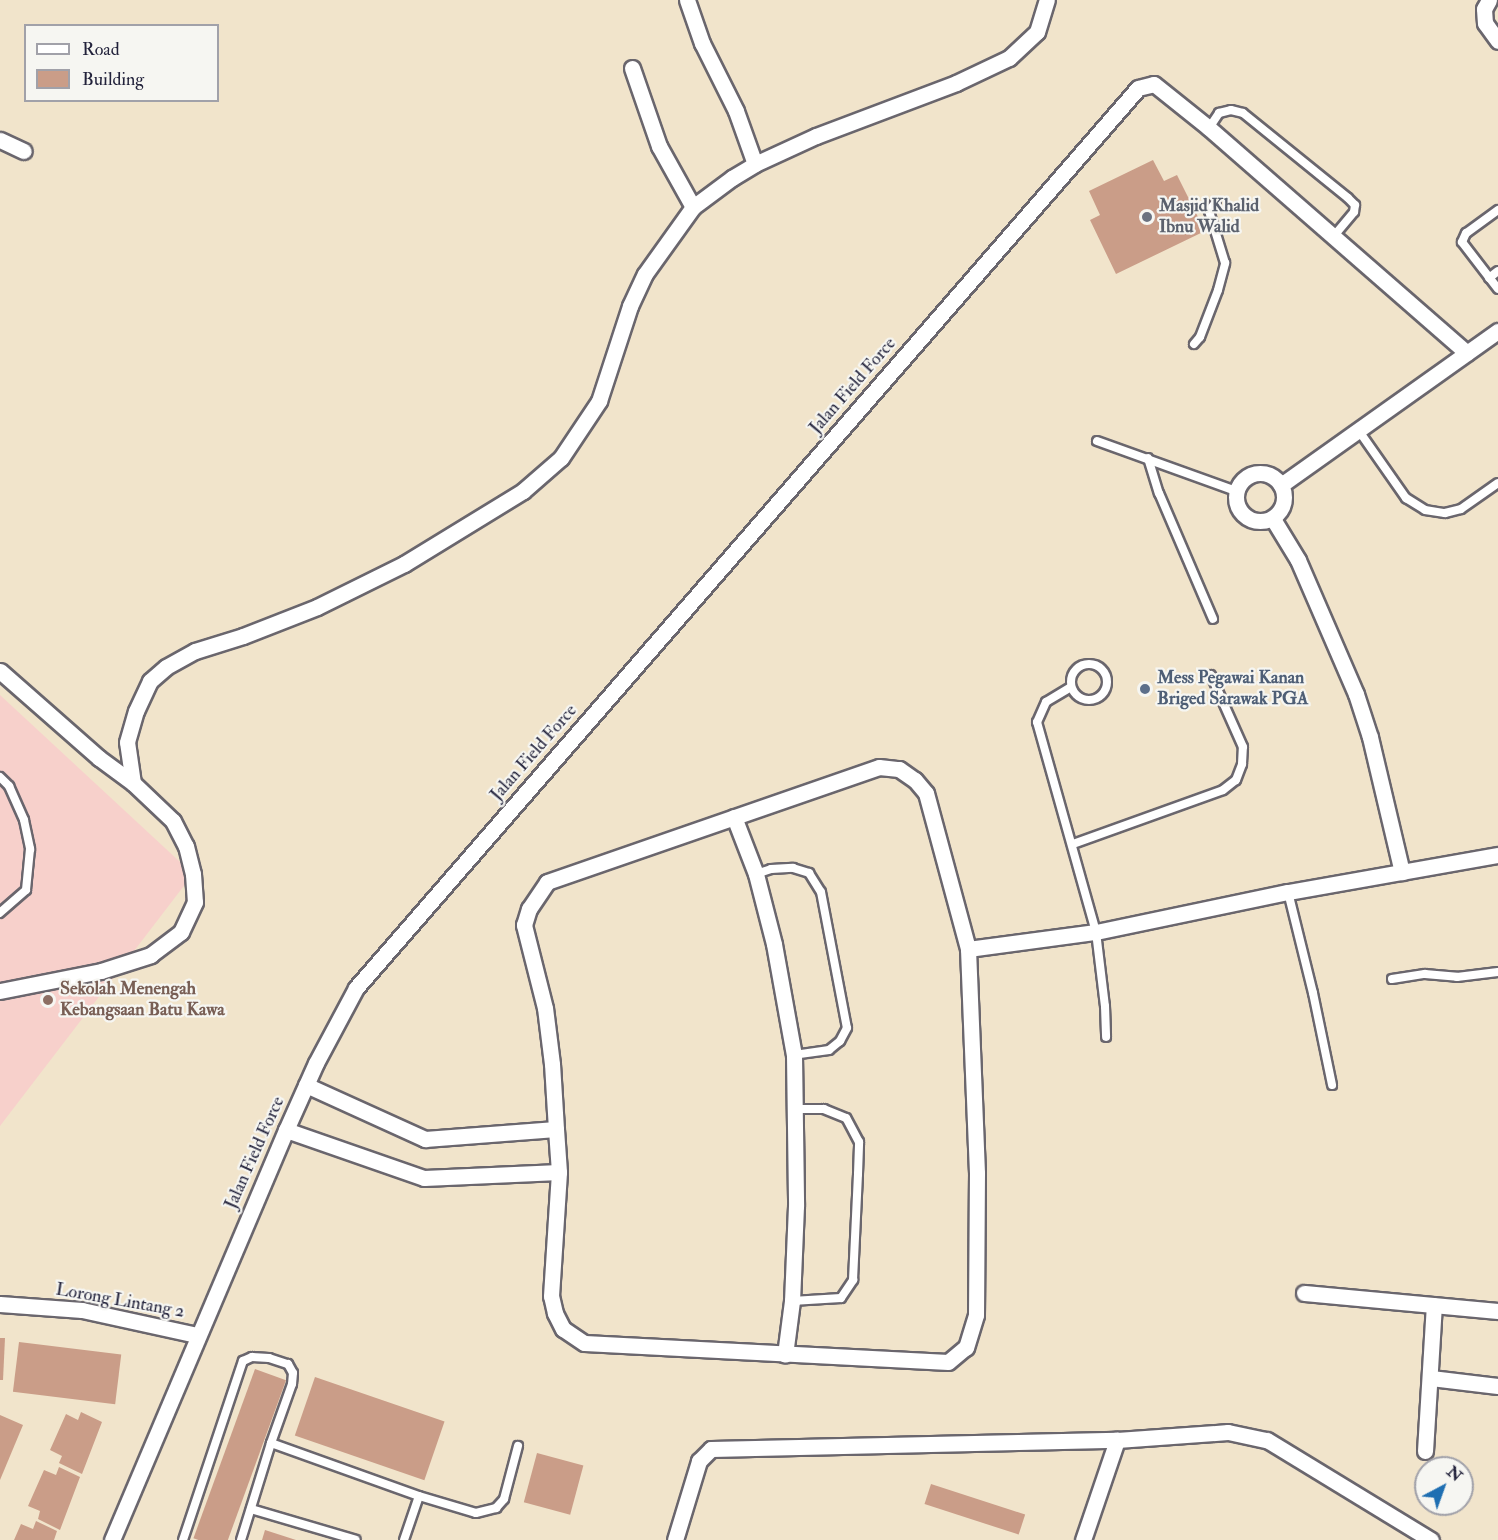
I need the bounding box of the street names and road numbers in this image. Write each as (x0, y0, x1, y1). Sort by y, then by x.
street label: Jalan Field Force (805, 333, 901, 439)
street label: Jalan Field Force (486, 700, 582, 806)
street label: Jalan Field Force (221, 1093, 289, 1213)
street label: Lorong Lintang 2 (54, 1279, 186, 1323)

